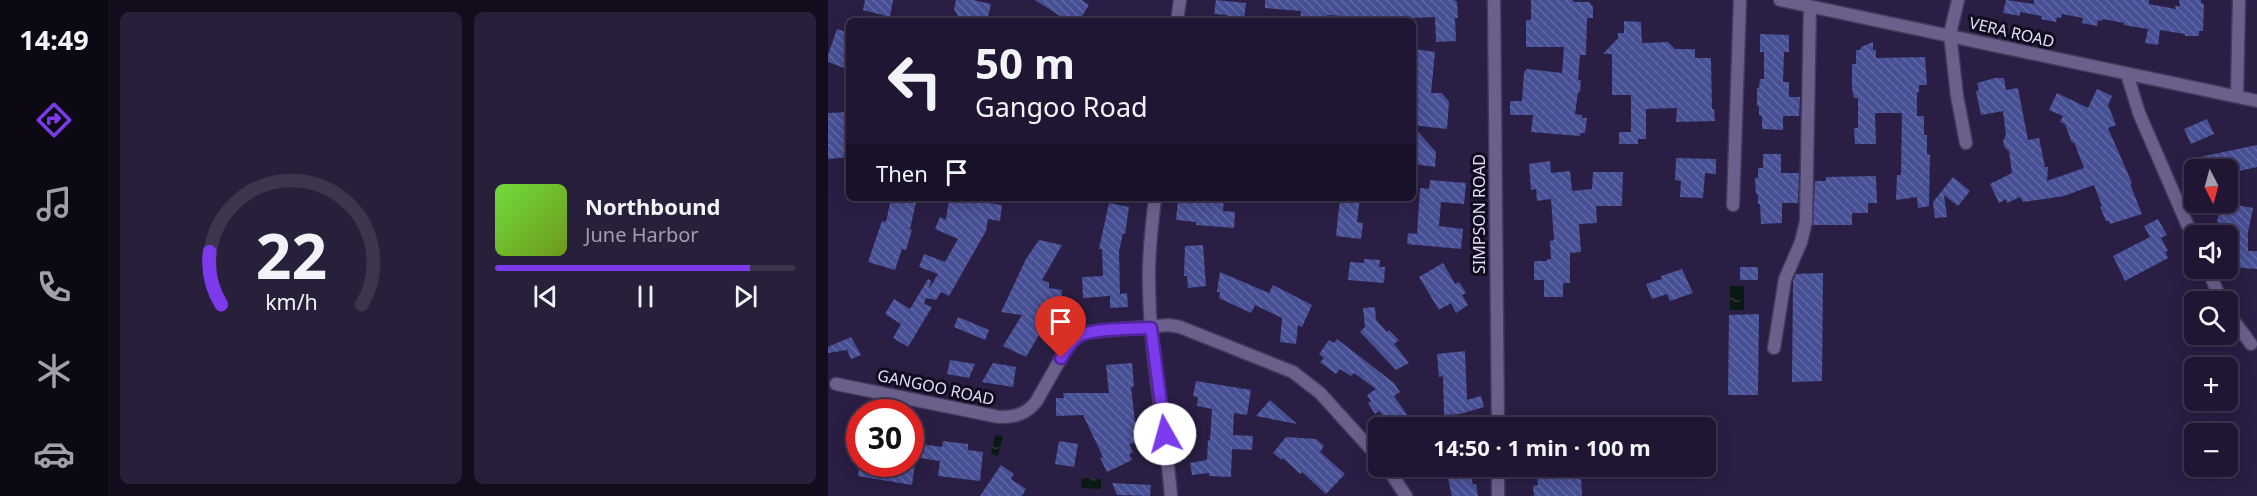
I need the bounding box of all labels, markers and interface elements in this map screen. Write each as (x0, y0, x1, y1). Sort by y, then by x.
street label: VERA ROAD (1967, 12, 2057, 52)
text: 14:49 (19, 21, 89, 58)
text: 50 m (975, 34, 1075, 91)
icon: left (876, 42, 954, 120)
text: Gangoo Road (975, 88, 1148, 125)
icon: directions (33, 99, 75, 141)
street label: SIMPSON ROAD (1468, 154, 1490, 274)
icon: arrive (940, 156, 973, 189)
text: Then (876, 158, 928, 188)
north arrow (2184, 159, 2238, 213)
map controls (2184, 159, 2238, 477)
icon: music (33, 183, 75, 225)
text: Northbound (585, 191, 720, 221)
text: 22 (255, 212, 327, 297)
text: June Harbor (585, 221, 699, 248)
button: sound (2184, 225, 2238, 279)
icon: phone (33, 266, 75, 308)
icon: previous (529, 280, 562, 313)
icon: pause (629, 280, 662, 313)
icon: next (729, 280, 762, 313)
text: km/h (265, 287, 317, 316)
button: search (2184, 291, 2238, 345)
pin (1035, 296, 1086, 358)
icon: arrive (1044, 305, 1077, 338)
icon: climate (33, 350, 75, 392)
button: + (2184, 357, 2238, 411)
street label: GANGOO ROAD (876, 364, 996, 410)
speed limit sign: 30 (846, 399, 924, 477)
position arrow (1133, 402, 1197, 466)
button: − (2184, 423, 2238, 477)
text: 14:50 · 1 min · 100 m (1433, 432, 1651, 462)
icon: car (33, 433, 75, 475)

